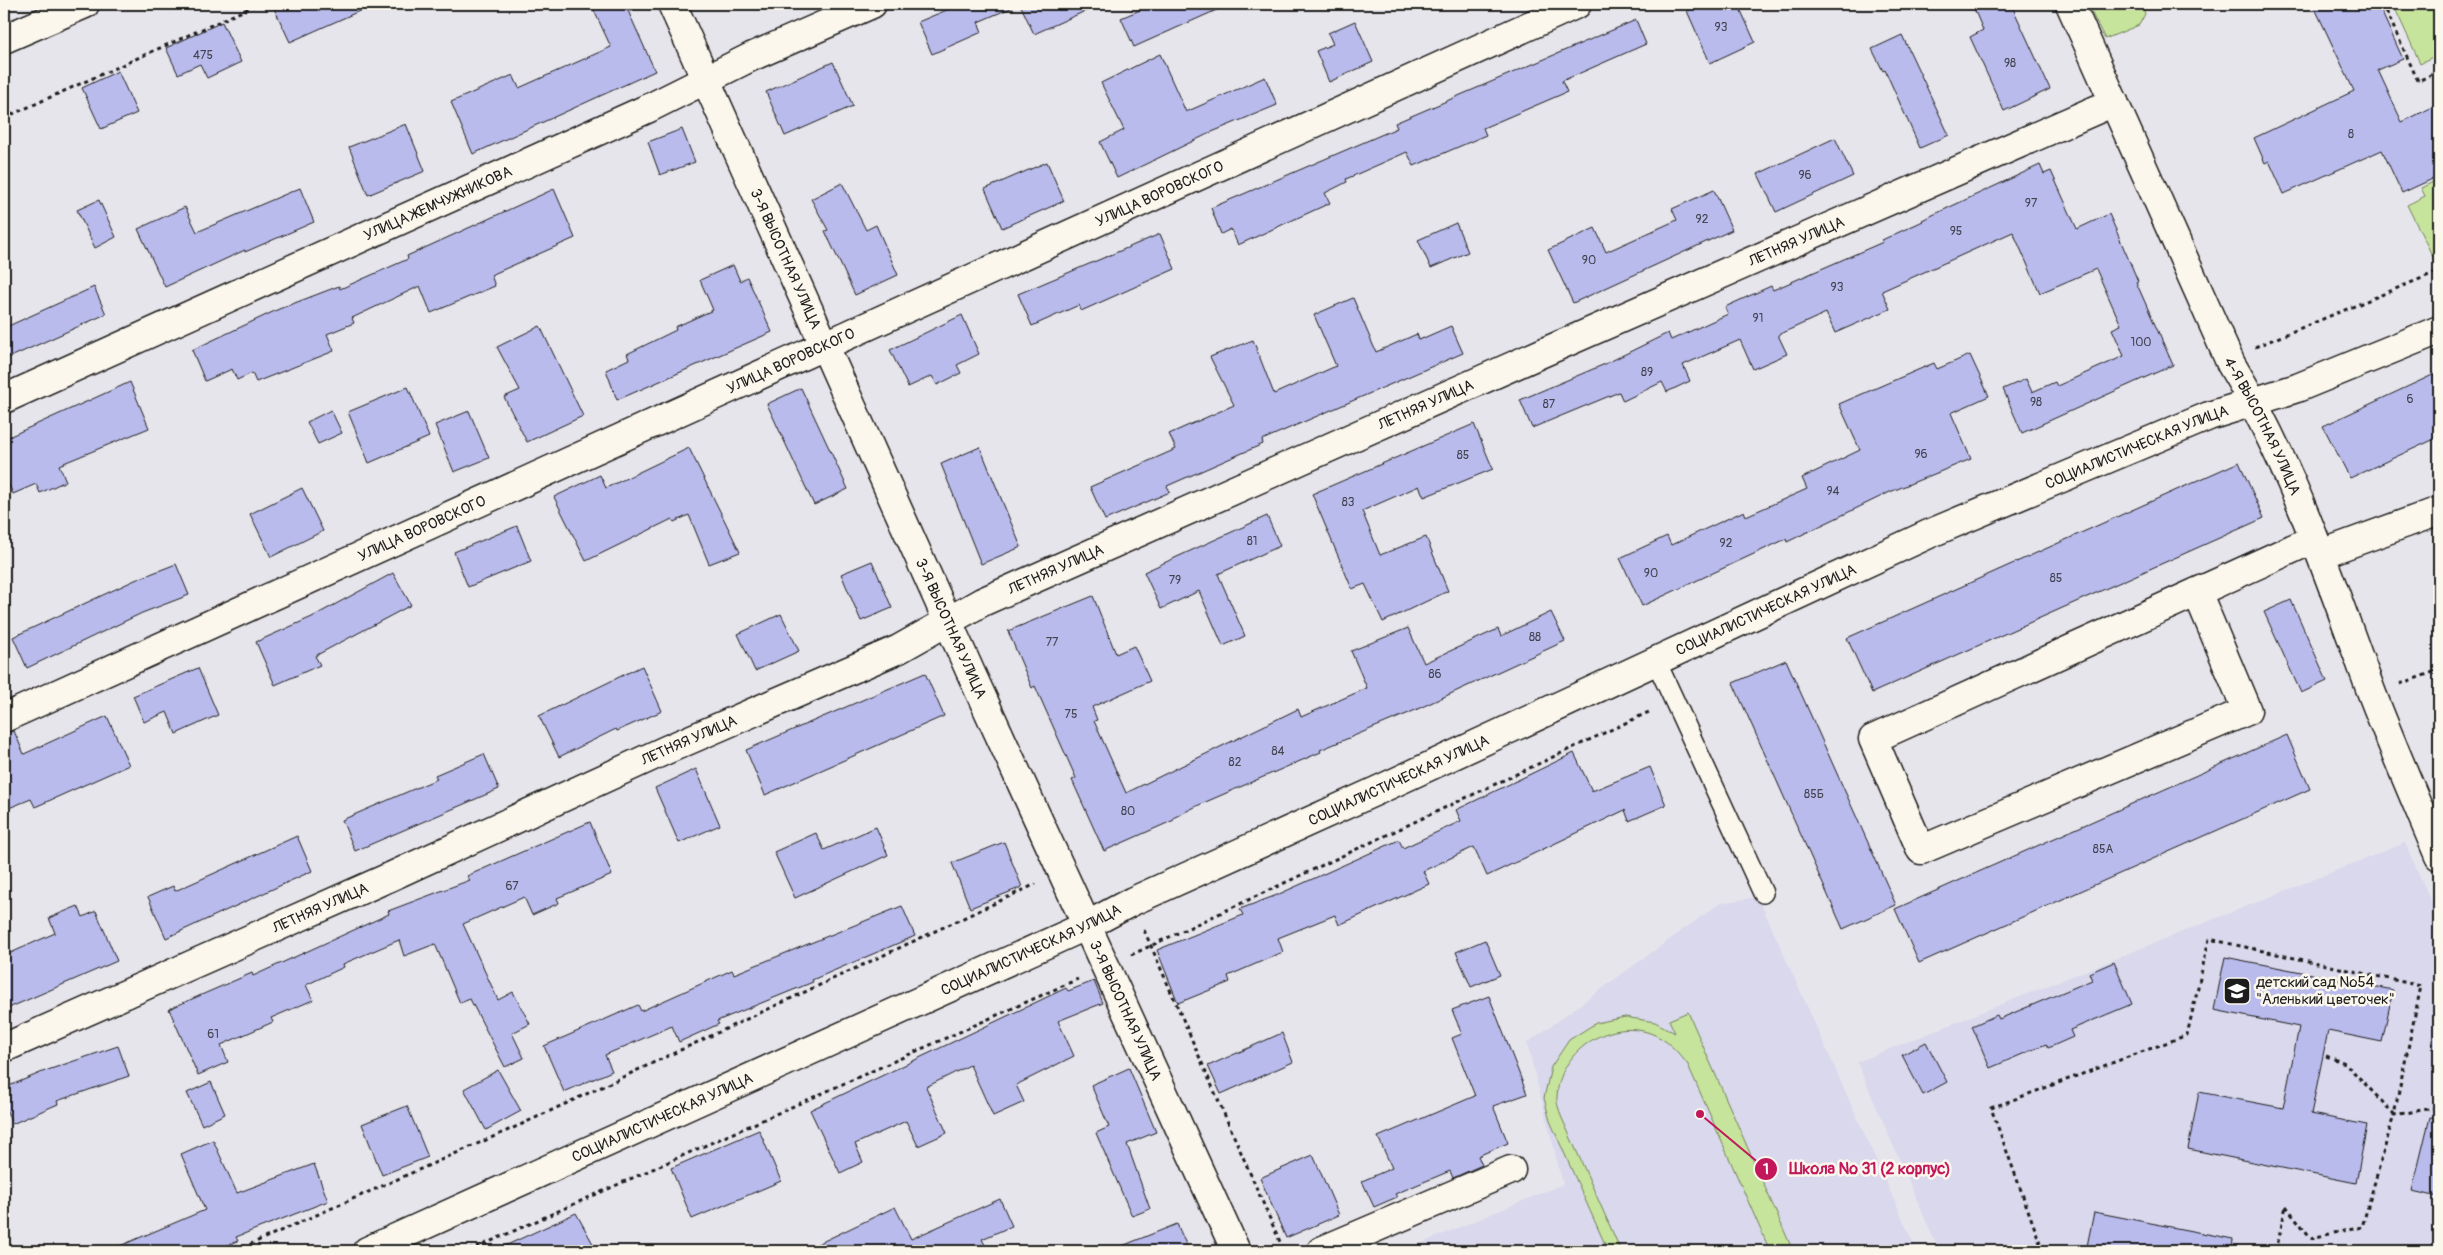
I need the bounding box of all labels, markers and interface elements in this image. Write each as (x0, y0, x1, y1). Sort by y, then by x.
house number: 93 (1715, 20, 1728, 35)
house number: 475 (193, 48, 213, 63)
house number: 98 (2004, 56, 2016, 71)
house number: 8 (2348, 127, 2354, 142)
street label: УЛИЦА ВОРОВСКОГО (1093, 157, 1227, 231)
street label: УЛИЦА ЖЕМЧУЖНИКОВА (361, 162, 515, 245)
house number: 96 (1798, 168, 1812, 183)
street label: 3-Я ВЫСОТНАЯ УЛИЦА (746, 186, 825, 332)
house number: 97 (2025, 196, 2038, 211)
house number: 92 (1696, 212, 1709, 227)
street label: ЛЕТНЯЯ УЛИЦА (1745, 212, 1848, 272)
house number: 95 (1950, 224, 1962, 239)
house number: 90 (1582, 253, 1596, 268)
house number: 93 (1831, 280, 1844, 295)
house number: 91 (1753, 311, 1763, 326)
street label: УЛИЦА ВОРОВСКОГО (724, 324, 858, 399)
house number: 100 (2130, 335, 2152, 350)
street label: 4-Я ВЫСОТНАЯ УЛИЦА (2219, 354, 2305, 498)
house number: 89 (1641, 365, 1653, 380)
street label: ЛЕТНЯЯ УЛИЦА (1374, 375, 1477, 435)
house number: 6 (2407, 392, 2414, 407)
house number: 98 (2030, 395, 2042, 410)
house number: 87 (1543, 397, 1556, 412)
street label: СОЦИАЛИСТИЧЕСКАЯ УЛИЦА (2042, 401, 2231, 494)
house number: 96 (1914, 447, 1928, 462)
house number: 85 (1457, 448, 1469, 463)
house number: 94 (1826, 484, 1840, 499)
street label: УЛИЦА ВОРОВСКОГО (355, 491, 489, 566)
house number: 83 (1342, 495, 1355, 510)
house number: 81 (1247, 534, 1257, 549)
house number: 92 (1720, 536, 1733, 551)
street label: ЛЕТНЯЯ УЛИЦА (1004, 540, 1107, 600)
street label: 3-Я ВЫСОТНАЯ УЛИЦА (911, 556, 991, 702)
street label: СОЦИАЛИСТИЧЕСКАЯ УЛИЦА (1673, 560, 1860, 660)
house number: 90 (1644, 566, 1658, 581)
house number: 85 (2050, 571, 2062, 586)
house number: 79 (1169, 573, 1181, 588)
house number: 88 (1529, 630, 1541, 645)
house number: 77 (1046, 635, 1059, 650)
house number: 86 (1428, 667, 1442, 682)
house number: 75 (1065, 707, 1077, 722)
street label: ЛЕТНЯЯ УЛИЦА (637, 711, 740, 771)
street label: СОЦИАЛИСТИЧЕСКАЯ УЛИЦА (1305, 731, 1492, 830)
house number: 84 (1271, 744, 1285, 759)
house number: 82 (1229, 755, 1242, 770)
house number: 85Б (1804, 787, 1824, 802)
house number: 80 (1121, 804, 1135, 819)
house number: 85А (2093, 842, 2113, 857)
street label: ЛЕТНЯЯ УЛИЦА (269, 879, 372, 938)
house number: 67 (505, 879, 519, 894)
street label: СОЦИАЛИСТИЧЕСКАЯ УЛИЦА (938, 900, 1125, 1000)
street label: 3-Я ВЫСОТНАЯ УЛИЦА (1085, 938, 1166, 1084)
place label: детский сад №54 "Аленький цветочек" (2256, 973, 2395, 1009)
school or university icon: детский сад №54 "Аленький цветочек" (2222, 976, 2252, 1006)
house number: 61 (207, 1027, 219, 1042)
street label: СОЦИАЛИСТИЧЕСКАЯ УЛИЦА (569, 1069, 756, 1167)
callout: Школа № 31 (2 корпус) (1754, 1153, 1960, 1184)
text: Школа № 31 (2 корпус) (1788, 1159, 1951, 1179)
text: 1 (1763, 1160, 1769, 1179)

